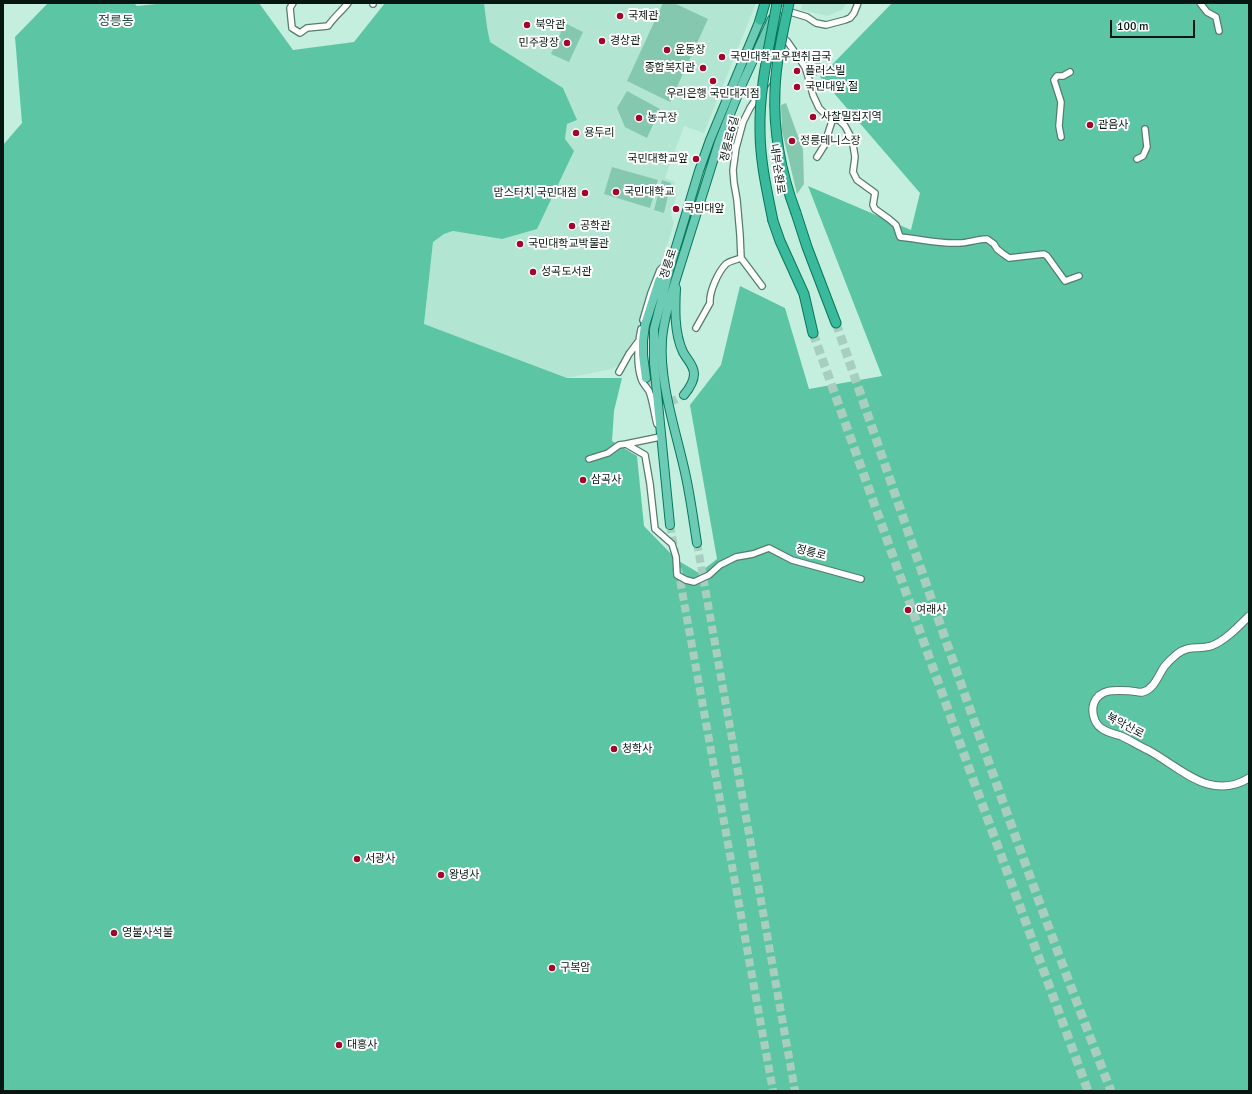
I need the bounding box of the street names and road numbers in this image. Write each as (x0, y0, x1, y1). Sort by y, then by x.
street label: 정릉로6길 (718, 115, 742, 163)
street label: 내부순환로 (767, 143, 787, 195)
street label: 정릉로 (658, 248, 680, 280)
street label: 정릉로 (795, 543, 827, 563)
street label: 북악산로 (1104, 711, 1146, 741)

